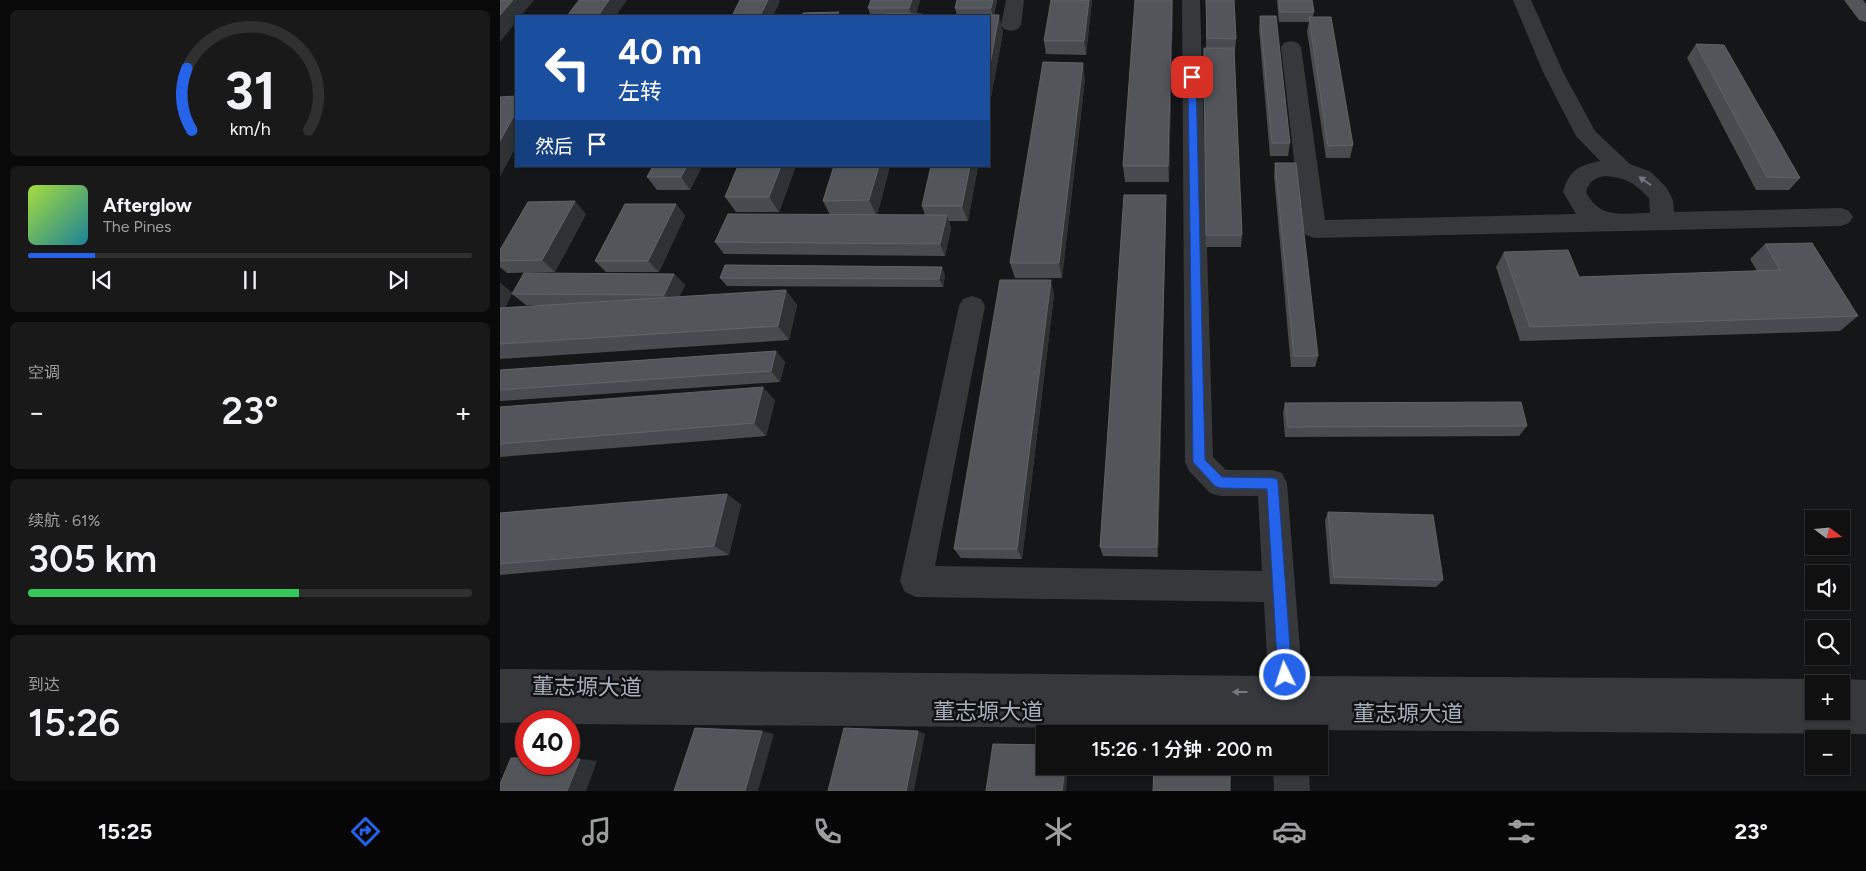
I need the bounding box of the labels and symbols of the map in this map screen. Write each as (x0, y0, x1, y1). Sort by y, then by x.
pin (1171, 56, 1213, 98)
one-way arrow (1638, 176, 1652, 186)
north arrow (1805, 510, 1850, 555)
position arrow (1258, 648, 1310, 700)
street label: 董志塬大道 (532, 673, 642, 701)
one-way arrow (1232, 688, 1248, 696)
street label: 董志塬大道 (933, 698, 1043, 725)
street label: 董志塬大道 (1353, 700, 1463, 727)
speed limit sign: 40 (515, 710, 580, 775)

